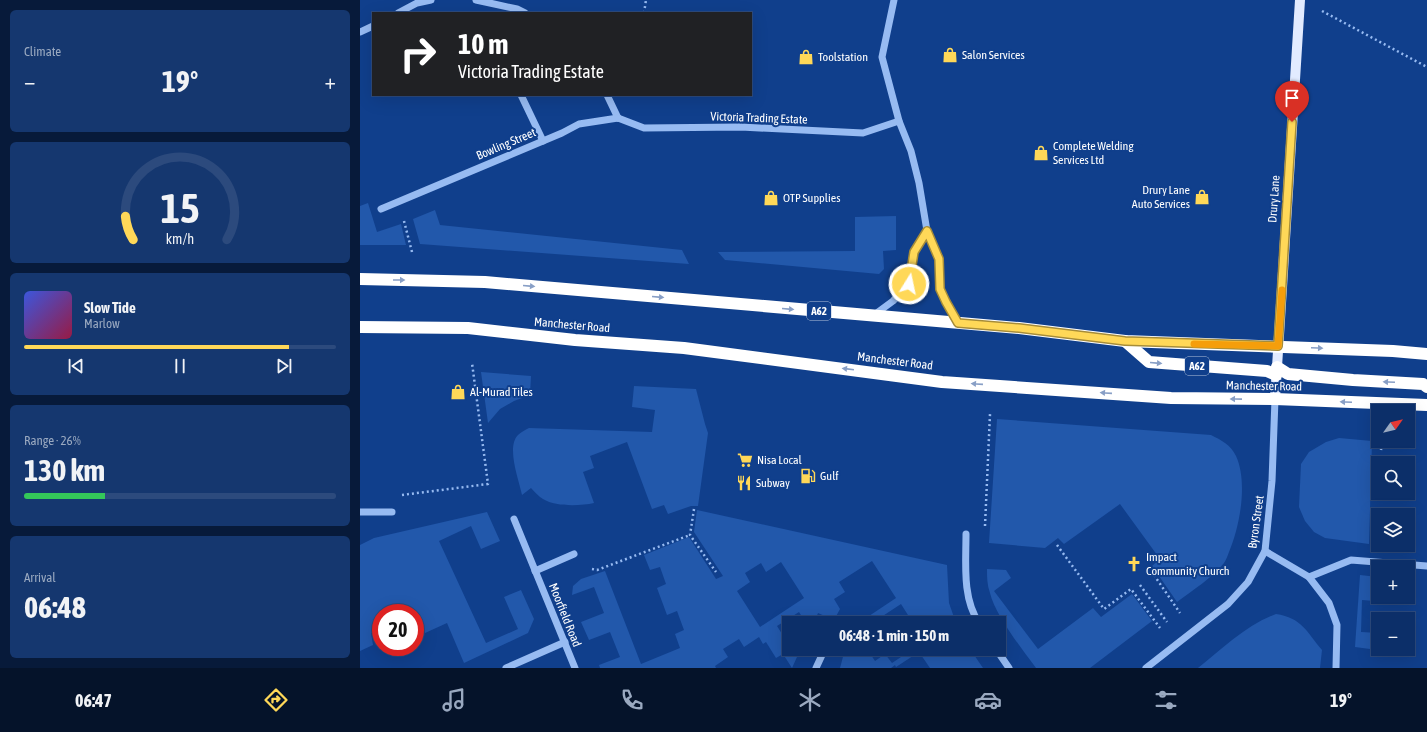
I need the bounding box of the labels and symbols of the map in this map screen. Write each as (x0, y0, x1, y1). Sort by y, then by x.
shop icon: Salon Services (941, 46, 959, 64)
shop icon: Toolstation (797, 48, 815, 66)
place label: Salon Services (962, 48, 1025, 62)
place label: Toolstation (818, 50, 868, 64)
pin (1275, 81, 1309, 122)
street label: Victoria Trading Estate (710, 109, 808, 127)
street label: Bowling Street (474, 125, 538, 163)
place label: Complete Welding Services Ltd (1053, 139, 1134, 167)
shop icon: Complete Welding Services Ltd (1032, 144, 1050, 162)
street label: Drury Lane (1265, 175, 1283, 223)
place label: Drury Lane Auto Services (1132, 183, 1190, 211)
shop icon: Drury Lane Auto Services (1193, 188, 1211, 206)
shop icon: OTP Supplies (762, 189, 780, 207)
place label: OTP Supplies (783, 191, 840, 205)
position arrow (888, 263, 930, 305)
one-way arrow (393, 277, 406, 283)
one-way arrow (523, 283, 535, 289)
one-way arrow (652, 294, 664, 301)
road number: A62 (807, 302, 831, 320)
one-way arrow (782, 305, 794, 312)
street label: Manchester Road (533, 315, 611, 335)
one-way arrow (1311, 345, 1324, 351)
street label: Manchester Road (856, 349, 934, 373)
road number: A62 (1185, 357, 1209, 375)
one-way arrow (1150, 359, 1162, 366)
one-way arrow (841, 366, 854, 372)
street label: Manchester Road (1226, 378, 1302, 394)
one-way arrow (1382, 379, 1395, 385)
one-way arrow (971, 381, 983, 388)
shop icon: Al-Murad Tiles (449, 383, 467, 401)
place label: Al-Murad Tiles (470, 385, 533, 399)
one-way arrow (1100, 390, 1112, 397)
one-way arrow (1229, 396, 1242, 402)
one-way arrow (1340, 398, 1352, 405)
north arrow (1371, 404, 1415, 448)
supermarket icon: Nisa Local (736, 451, 754, 469)
place label: Nisa Local (757, 453, 803, 467)
fuel station icon: Gulf (799, 467, 817, 485)
place label: Gulf (820, 469, 839, 483)
restaurant icon: Subway (735, 474, 753, 492)
place label: Subway (756, 476, 790, 490)
street label: Byron Street (1245, 494, 1267, 550)
place label: Impact Community Church (1146, 550, 1230, 578)
church icon: Impact Community Church (1125, 555, 1143, 573)
street label: Moorfield Road (546, 581, 584, 649)
speed limit sign: 20 (372, 604, 424, 656)

